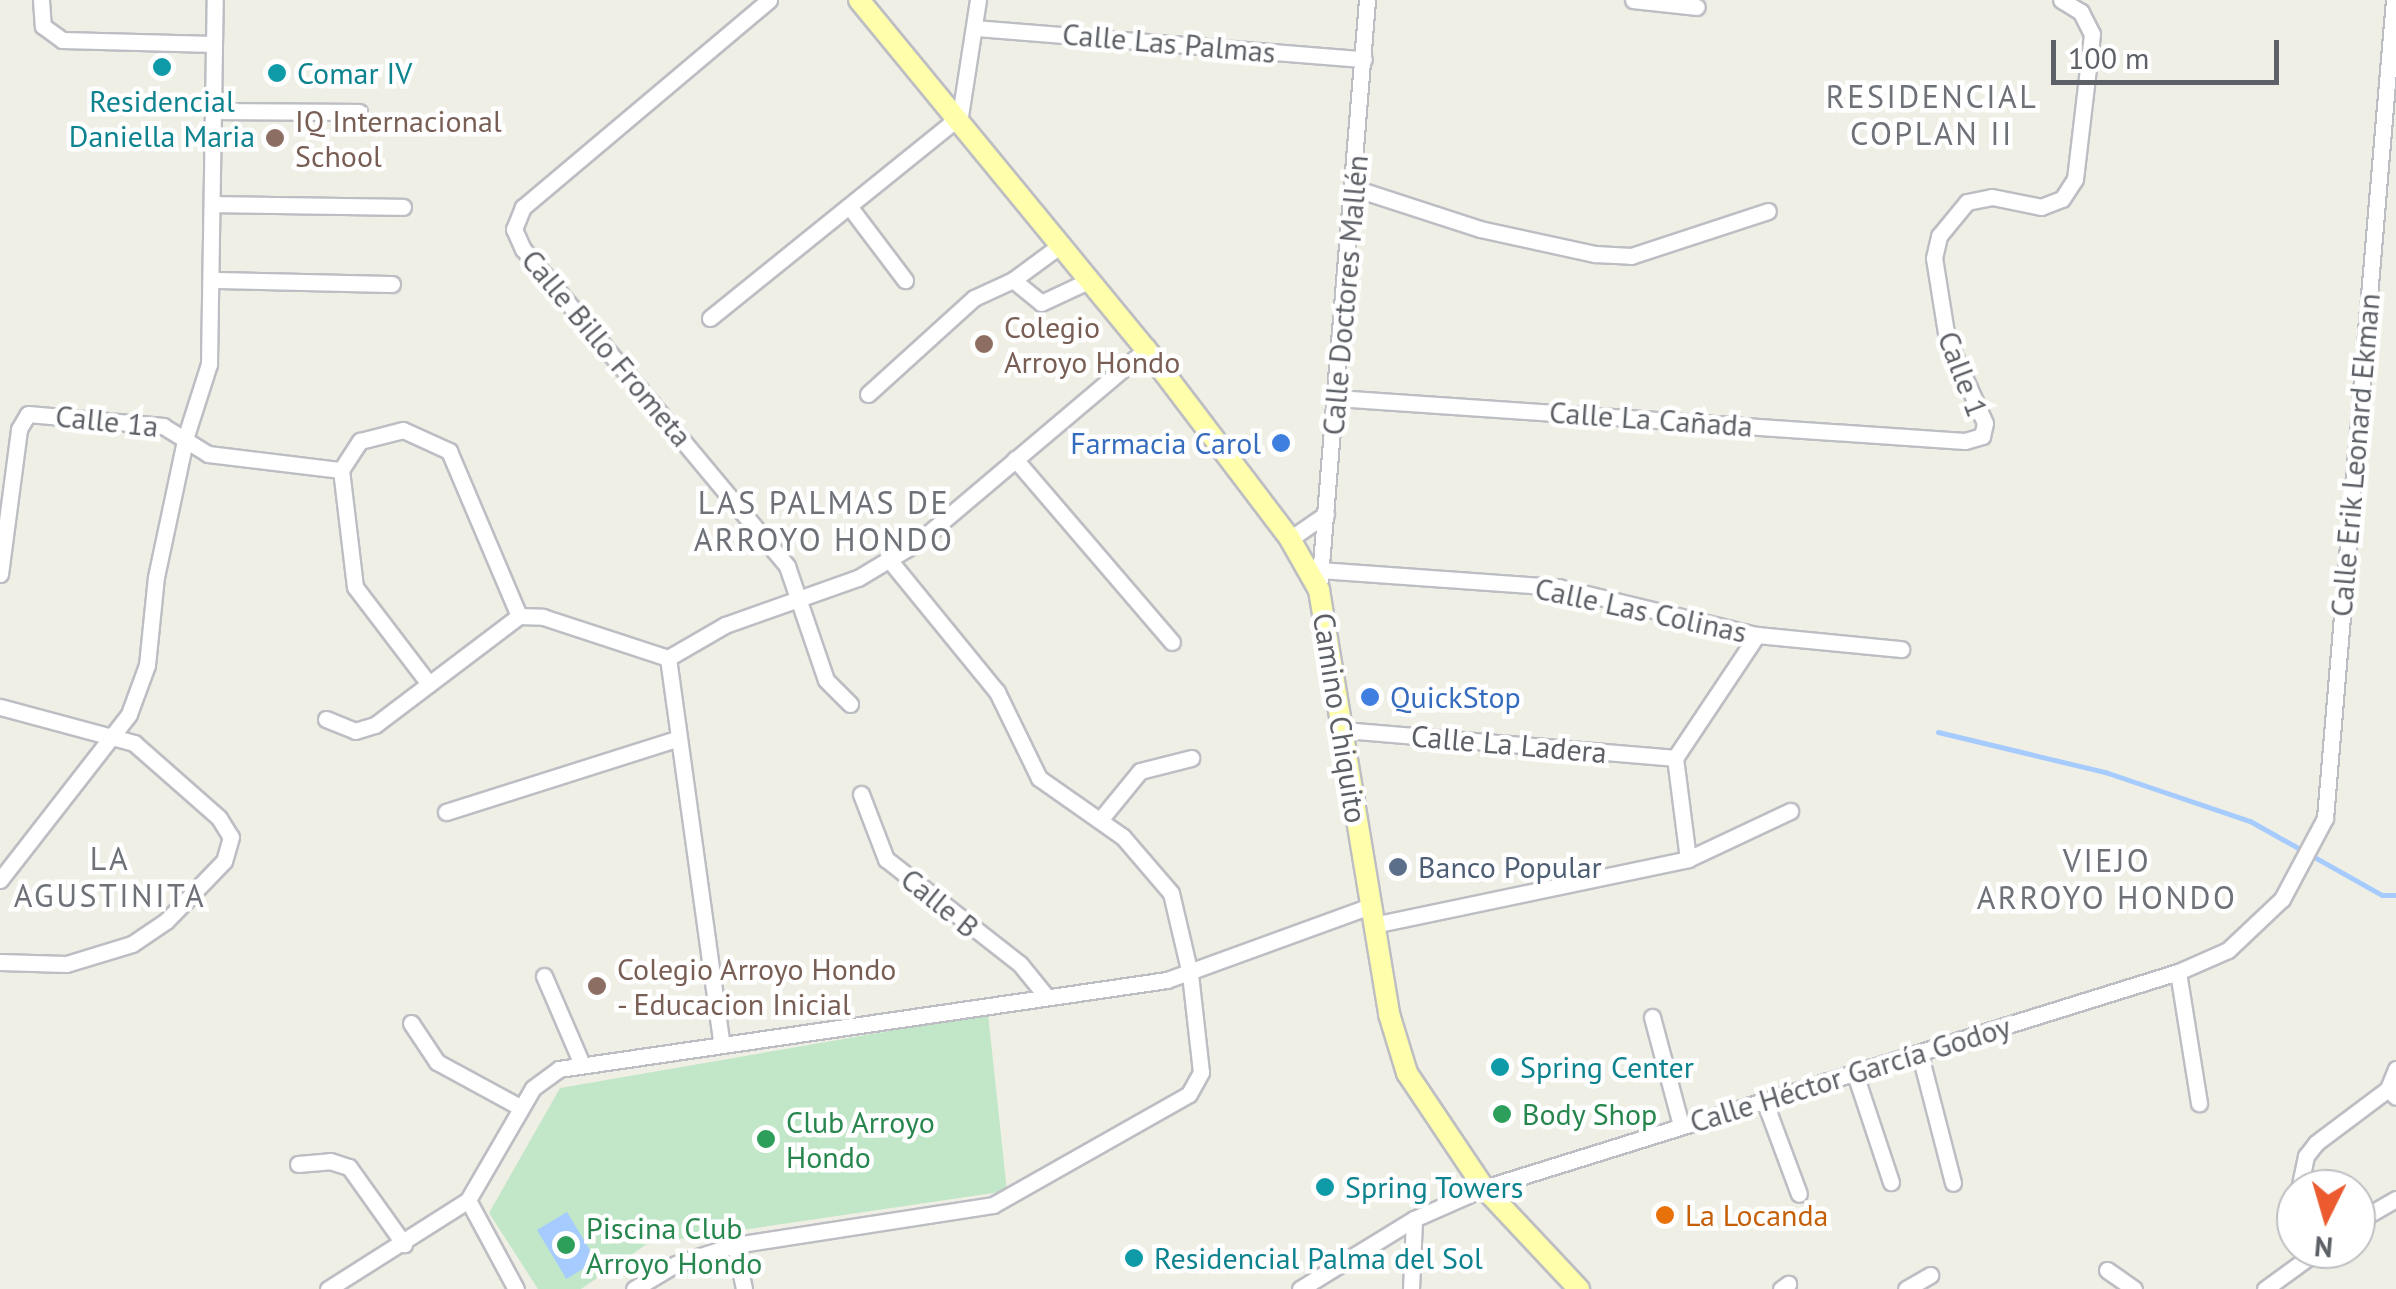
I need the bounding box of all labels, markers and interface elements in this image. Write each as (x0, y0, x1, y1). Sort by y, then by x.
street label: Calle Las Palmas (1061, 16, 1277, 70)
scale bar (2056, 20, 2284, 82)
text: 100 m (2068, 38, 2149, 77)
place label: Comar IV (297, 55, 412, 91)
marker: Residencial Daniella Maria (151, 56, 173, 78)
marker: Comar IV (266, 62, 288, 84)
district label: RESIDENCIAL COPLAN II (1826, 78, 2038, 153)
place label: Residencial Daniella Maria (69, 83, 255, 154)
place label: IQ Internacional School (295, 103, 502, 174)
marker: IQ Internacional School (264, 127, 286, 149)
street label: Calle Doctores Mallén (1315, 153, 1375, 437)
street label: Calle Billo Frometa (514, 242, 700, 454)
street label: Calle Erik Leonard Ekman (2323, 291, 2387, 619)
place label: Colegio Arroyo Hondo (1004, 309, 1180, 380)
street label: Calle 1 (1930, 326, 1996, 422)
marker: Colegio Arroyo Hondo (973, 333, 995, 355)
street label: Calle La Cañada (1548, 394, 1754, 444)
street label: Calle 1a (54, 398, 160, 444)
place label: Farmacia Carol (1070, 425, 1261, 461)
marker: Farmacia Carol (1270, 432, 1292, 454)
district label: LAS PALMAS DE ARROYO HONDO (694, 484, 954, 559)
street label: Calle Las Colinas (1532, 570, 1750, 650)
street label: Camino Chiquito (1306, 610, 1374, 826)
place label: QuickStop (1390, 679, 1521, 715)
marker: QuickStop (1359, 686, 1381, 708)
street label: Calle La Ladera (1410, 718, 1608, 770)
district label: LA AGUSTINITA (14, 840, 206, 915)
district label: VIEJO ARROYO HONDO (1977, 842, 2237, 917)
place label: Banco Popular (1418, 849, 1602, 885)
marker: Banco Popular (1387, 856, 1409, 878)
street label: Calle B (894, 861, 986, 945)
place label: Colegio Arroyo Hondo - Educacion Inicial (617, 951, 897, 1022)
marker: Colegio Arroyo Hondo - Educacion Inicial (586, 975, 608, 997)
street label: Calle Héctor García Godoy (1685, 1008, 2015, 1140)
place label: Spring Center (1520, 1049, 1694, 1085)
marker: Spring Center (1489, 1056, 1511, 1078)
place label: Body Shop (1522, 1096, 1658, 1132)
marker: Body Shop (1491, 1103, 1513, 1125)
place label: Club Arroyo Hondo (786, 1104, 936, 1174)
marker: Club Arroyo Hondo (755, 1128, 777, 1150)
place label: Spring Towers (1345, 1169, 1524, 1205)
north arrow (2276, 1169, 2376, 1269)
marker: Spring Towers (1314, 1176, 1336, 1198)
place label: La Locanda (1685, 1197, 1828, 1233)
marker: La Locanda (1654, 1204, 1676, 1226)
place label: Piscina Club Arroyo Hondo (586, 1210, 762, 1280)
text: N (2313, 1228, 2334, 1267)
marker: Piscina Club Arroyo Hondo (555, 1234, 577, 1256)
place label: Residencial Palma del Sol (1154, 1240, 1483, 1276)
marker: Residencial Palma del Sol (1123, 1247, 1145, 1269)

